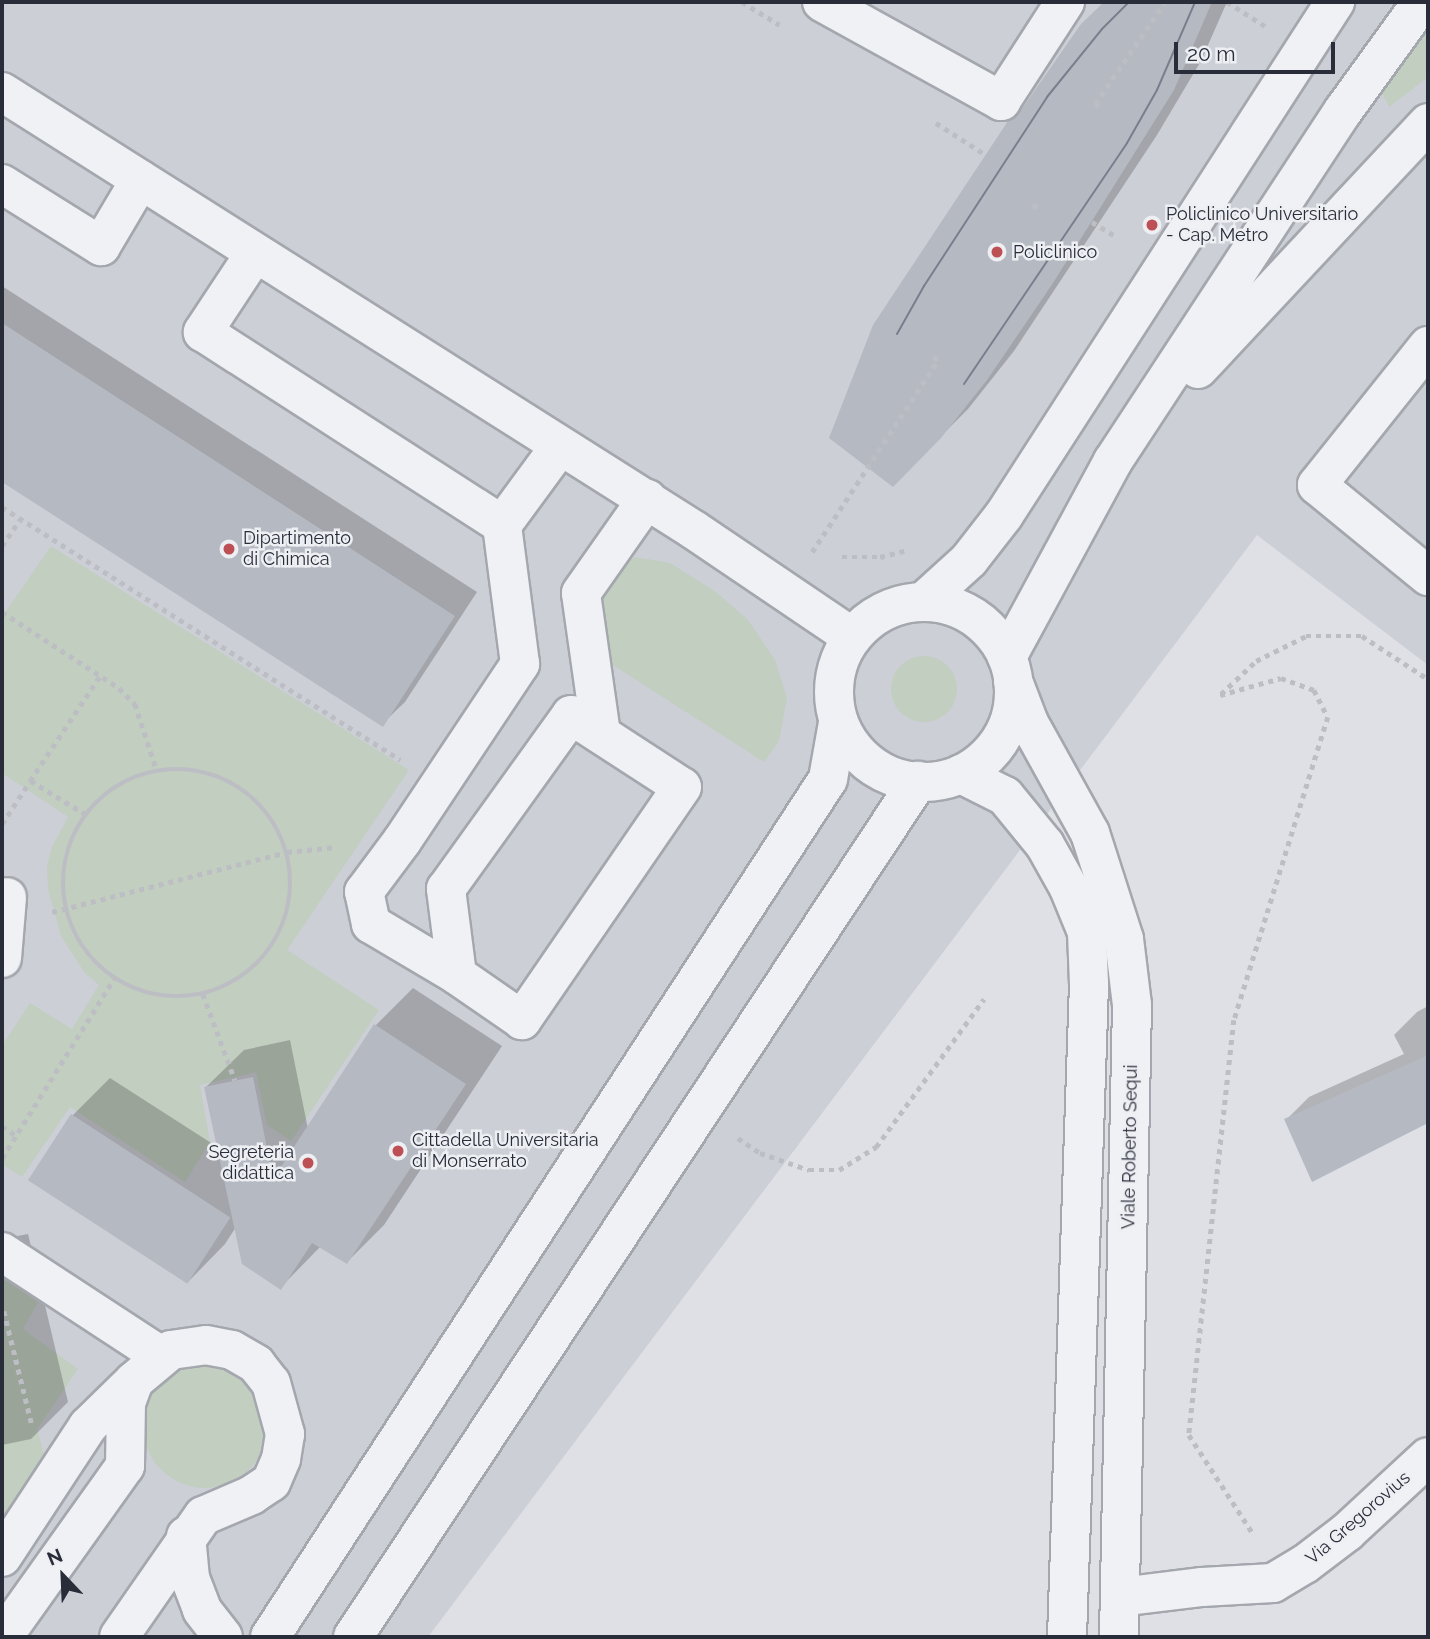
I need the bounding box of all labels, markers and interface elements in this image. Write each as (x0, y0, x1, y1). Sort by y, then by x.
scale bar (1178, 28, 1339, 72)
text: 20 m (1187, 41, 1235, 66)
place label: Policlinico Universitario - Cap. Metro (1166, 204, 1358, 246)
marker: Policlinico Universitario - Cap. Metro (1144, 217, 1160, 233)
place label: Policlinico (1013, 241, 1097, 263)
marker: Policlinico (987, 242, 1007, 262)
place label: Dipartimento di Chimica (243, 528, 351, 570)
marker: Dipartimento di Chimica (221, 541, 237, 557)
street label: Viale Roberto Sequi (1118, 1065, 1142, 1229)
place label: Cittadella Universitaria di Monserrato (412, 1130, 599, 1172)
place label: Segreteria didattica (208, 1142, 294, 1184)
marker: Cittadella Universitaria di Monserrato (390, 1143, 406, 1159)
marker: Segreteria didattica (300, 1155, 316, 1171)
street label: Via Gregorovius (1301, 1467, 1415, 1569)
north arrow (28, 1541, 98, 1611)
text: N (44, 1544, 66, 1570)

